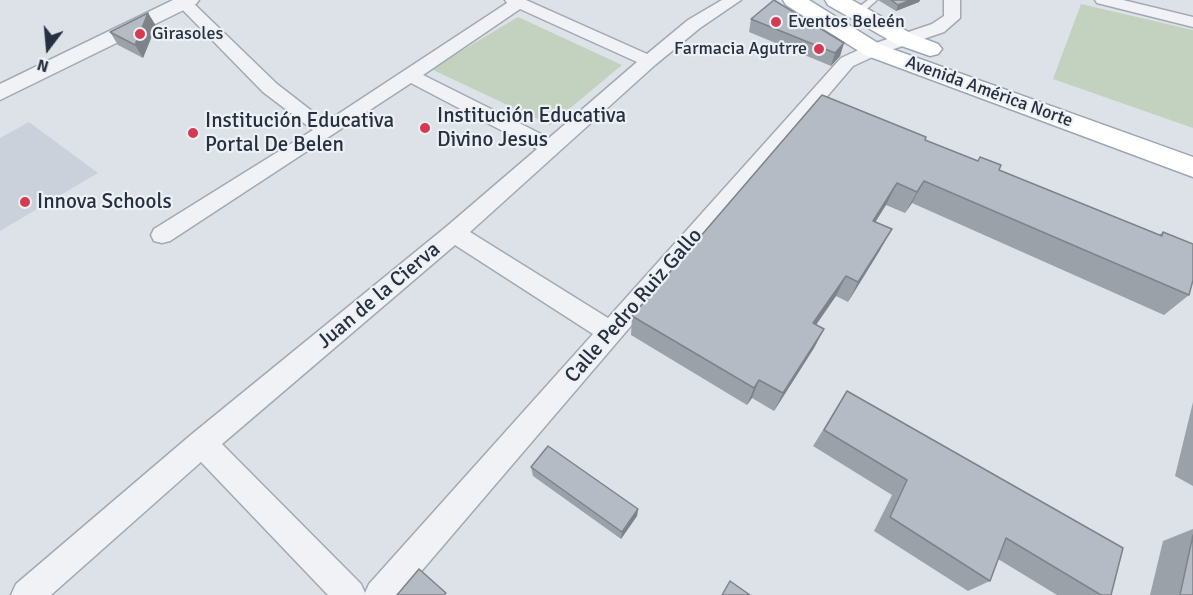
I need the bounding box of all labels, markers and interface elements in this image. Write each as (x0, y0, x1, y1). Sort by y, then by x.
place label: Eventos Beleén (788, 11, 905, 33)
marker: Eventos Beleén (769, 15, 783, 29)
north arrow (18, 18, 78, 78)
place label: Girasoles (152, 23, 223, 45)
marker: Girasoles (133, 27, 147, 41)
place label: Farmacia Agutrre (674, 38, 807, 60)
marker: Farmacia Agutrre (812, 42, 826, 56)
street label: Avenida América Norte (902, 52, 1076, 132)
text: N (35, 54, 51, 76)
place label: Institución Educativa Divino Jesus (437, 103, 626, 153)
place label: Institución Educativa Portal De Belen (205, 108, 394, 158)
marker: Institución Educativa Divino Jesus (418, 121, 432, 135)
marker: Institución Educativa Portal De Belen (186, 126, 200, 140)
place label: Innova Schools (37, 189, 172, 215)
marker: Innova Schools (18, 195, 32, 209)
street label: Calle Pedro Ruiz Gallo (560, 224, 708, 388)
street label: Juan de la Cierva (312, 237, 446, 355)

